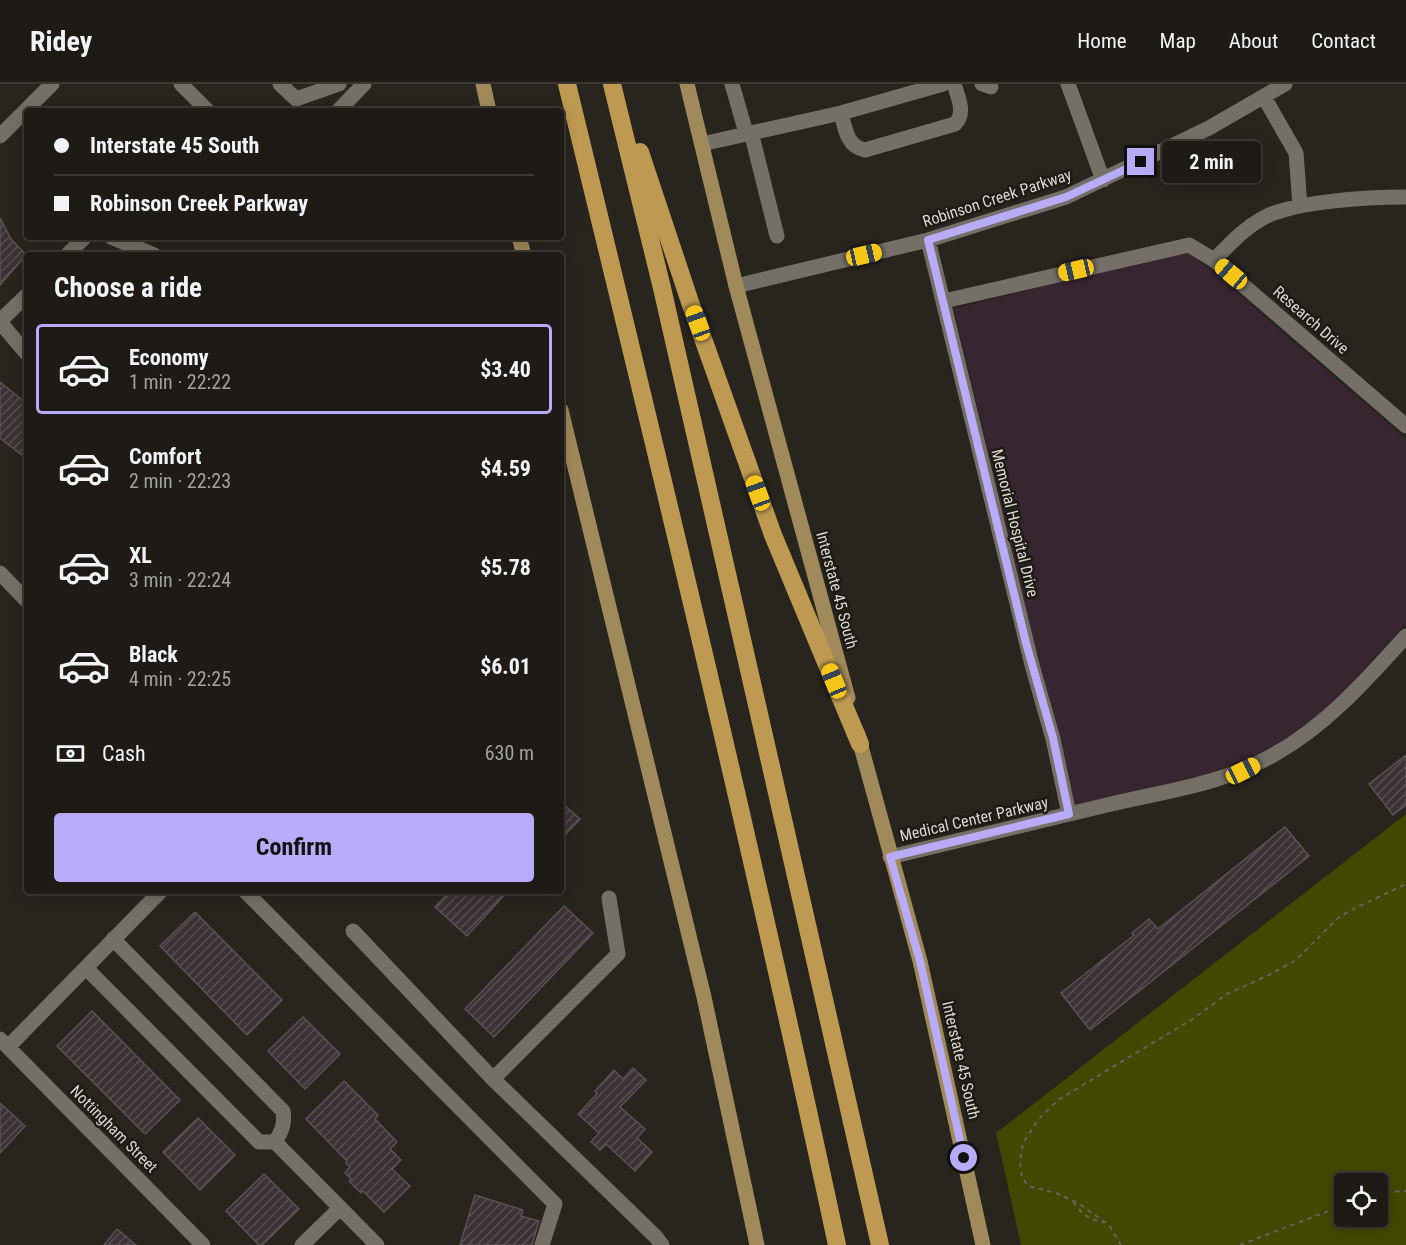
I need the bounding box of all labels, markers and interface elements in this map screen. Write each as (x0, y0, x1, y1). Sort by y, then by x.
text: Ridey (30, 25, 92, 58)
text: Home (1077, 29, 1127, 53)
text: Map (1160, 29, 1196, 53)
text: About (1229, 29, 1278, 53)
text: Contact (1311, 29, 1376, 53)
text: Interstate 45 South (90, 133, 259, 158)
callout: 2 min (1162, 141, 1261, 183)
route end (1127, 148, 1154, 175)
text: 2 min (1189, 150, 1234, 174)
street label: Robinson Creek Parkway (920, 165, 1074, 231)
text: Robinson Creek Parkway (90, 191, 308, 216)
car (844, 242, 884, 268)
car (1211, 256, 1251, 292)
car (1056, 257, 1096, 283)
text: Choose a ride (54, 272, 202, 304)
street label: Research Drive (1269, 282, 1353, 358)
car (683, 303, 713, 343)
icon: car (57, 342, 111, 396)
text: Economy (129, 345, 209, 370)
text: $3.40 (480, 357, 531, 382)
text: 1 min · 22:22 (129, 370, 231, 394)
icon: car (57, 441, 111, 495)
text: Comfort (129, 444, 202, 469)
street label: Memorial Hospital Drive (987, 447, 1043, 599)
text: $4.59 (480, 456, 531, 481)
text: 2 min · 22:23 (129, 469, 231, 493)
car (743, 473, 773, 513)
street label: Interstate 45 South (812, 529, 862, 651)
icon: car (57, 540, 111, 594)
text: XL (129, 543, 152, 568)
text: $5.78 (480, 555, 531, 580)
text: 3 min · 22:24 (129, 568, 231, 592)
icon: car (57, 639, 111, 693)
text: Black (129, 642, 178, 667)
text: $6.01 (480, 654, 531, 679)
car (819, 661, 849, 701)
text: 4 min · 22:25 (129, 667, 231, 691)
icon: cash (54, 737, 87, 770)
text: Cash (102, 741, 146, 766)
text: 630 m (485, 741, 534, 765)
car (1223, 755, 1263, 787)
street label: Medical Center Parkway (898, 793, 1050, 845)
button: Confirm (54, 813, 534, 882)
street label: Interstate 45 South (938, 999, 984, 1121)
street label: Nottingham Street (67, 1082, 162, 1177)
route start (950, 1144, 977, 1171)
map controls (1334, 1173, 1388, 1227)
button: locate (1334, 1173, 1388, 1227)

